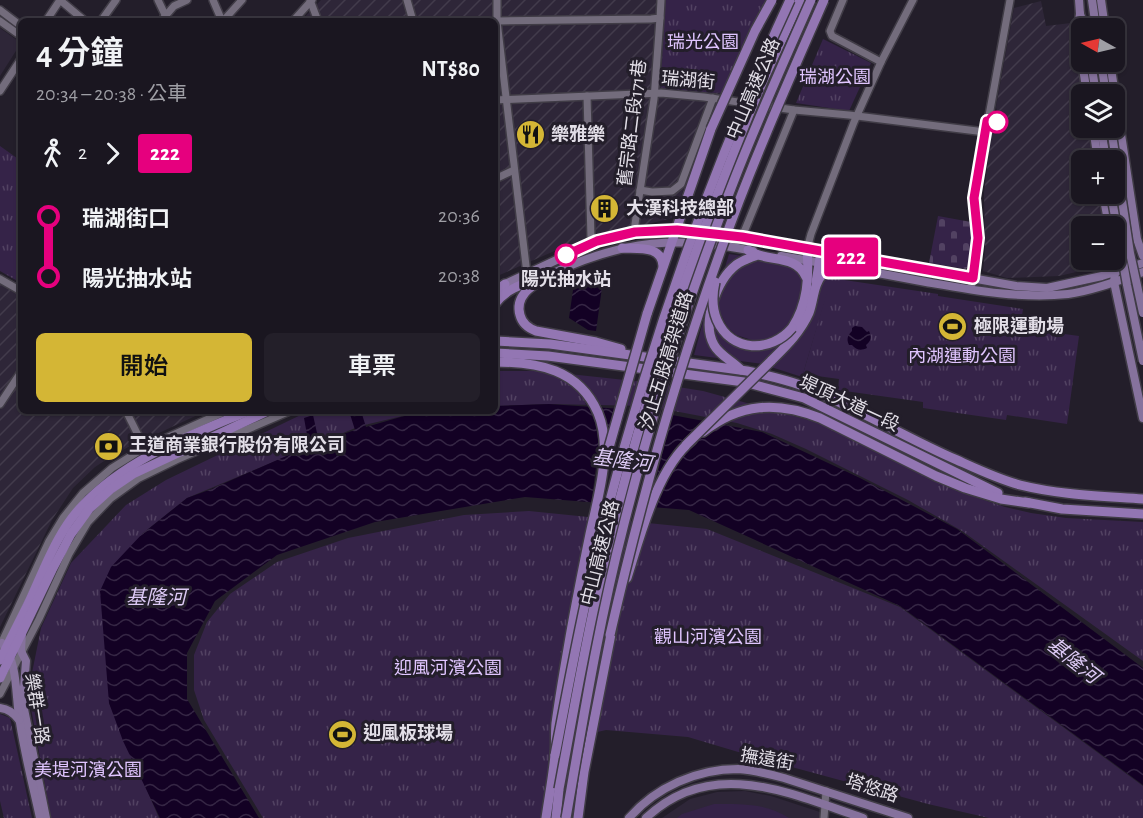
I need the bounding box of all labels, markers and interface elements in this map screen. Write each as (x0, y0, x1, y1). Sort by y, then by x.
north arrow (1071, 18, 1125, 72)
map controls (1071, 18, 1125, 270)
park label: 瑞光公園 (667, 32, 739, 52)
street label: 中山高速公路 (723, 35, 783, 142)
text: 4 分鐘 (36, 38, 124, 71)
text: NT$80 (422, 58, 480, 80)
street label: 舊宗路二段171巷 (614, 58, 650, 188)
park label: 瑞湖公園 (799, 67, 871, 87)
street label: 瑞湖街 (660, 68, 716, 92)
text: 20:34 – 20:38 · 公車 (36, 84, 187, 104)
button: layers (1071, 84, 1125, 138)
unlabelled marker (986, 111, 1008, 133)
restaurant icon: 樂雅樂 (514, 119, 546, 151)
place label: 樂雅樂 (551, 124, 605, 144)
icon: walk (36, 137, 69, 170)
icon: forward (96, 137, 129, 170)
text: 2 (78, 143, 87, 163)
text: 222 (150, 143, 180, 164)
button: + (1071, 150, 1125, 204)
building icon: 大漢科技總部 (589, 193, 621, 225)
place label: 大漢科技總部 (626, 198, 734, 218)
text: 20:36 (438, 206, 480, 226)
text: 瑞湖街口 (82, 208, 170, 230)
button: − (1071, 216, 1125, 270)
line badge: 222 (816, 238, 886, 276)
marker: 陽光抽水站 (555, 244, 577, 266)
text: 222 (836, 247, 866, 268)
text: 20:38 (438, 266, 480, 286)
text: 陽光抽水站 (82, 268, 192, 290)
place label: 陽光抽水站 (521, 269, 611, 289)
street label: 汐止五股高架道路 (635, 289, 697, 432)
sports icon: 極限運動場 (937, 311, 969, 343)
place label: 極限運動場 (974, 316, 1064, 336)
button: 開始 (36, 333, 252, 402)
button: 車票 (264, 333, 480, 402)
park label: 內湖運動公園 (908, 347, 1016, 366)
street label: 堤頂大道一段 (796, 371, 903, 435)
bank icon: 王道商業銀行股份有限公司 (92, 430, 124, 462)
place label: 王道商業銀行股份有限公司 (129, 434, 345, 455)
water label: 基隆河 (591, 446, 657, 475)
street label: 中山高速公路 (577, 498, 623, 608)
water label: 基隆河 (126, 587, 190, 608)
park label: 觀山河濱公園 (654, 627, 762, 647)
water label: 基隆河 (1043, 634, 1107, 690)
park label: 迎風河濱公園 (394, 658, 502, 678)
street label: 樂群一路 (21, 672, 52, 746)
sports icon: 迎風板球場 (326, 718, 358, 750)
place label: 迎風板球場 (363, 722, 453, 743)
street label: 撫遠街 (739, 744, 795, 774)
park label: 美堤河濱公園 (34, 760, 142, 780)
street label: 塔悠路 (844, 770, 901, 806)

